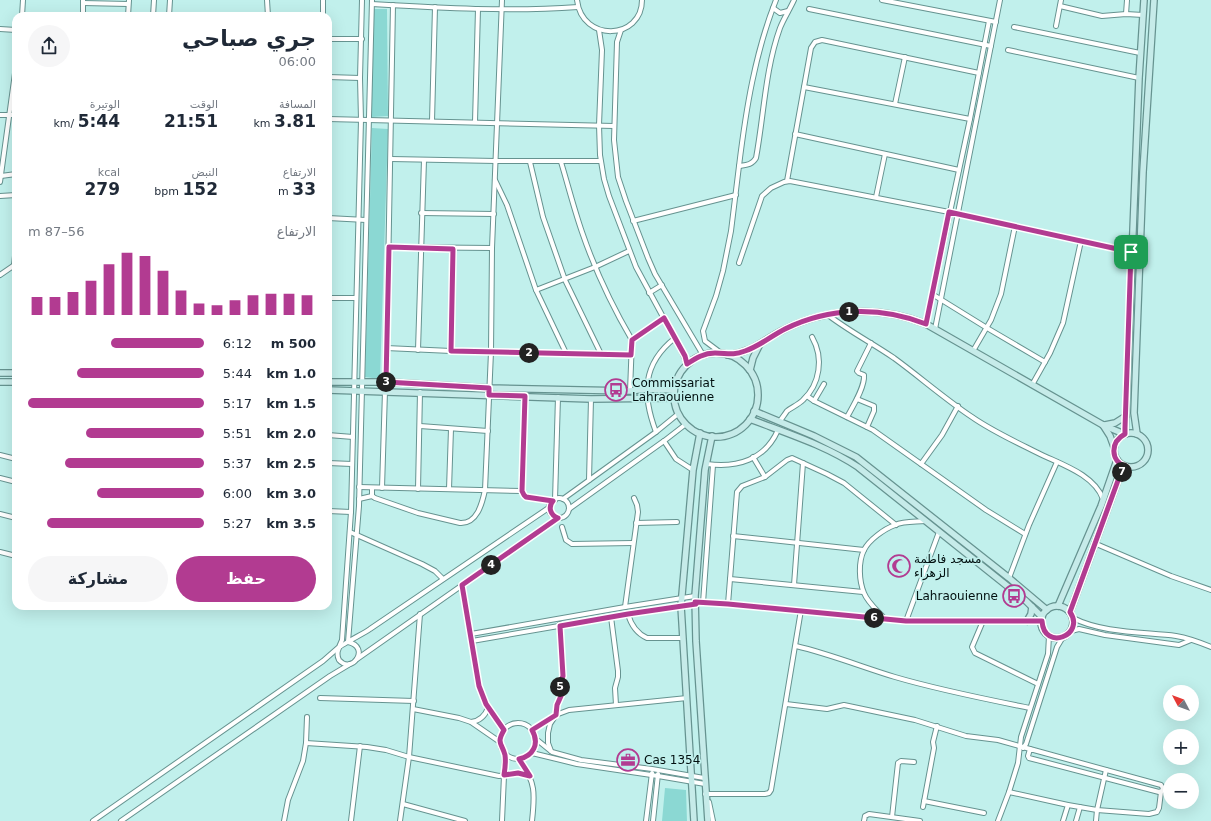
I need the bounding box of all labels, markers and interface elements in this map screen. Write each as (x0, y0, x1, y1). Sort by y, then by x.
button: share (28, 25, 70, 67)
text: جري صباحي (182, 26, 316, 51)
text: 06:00 (279, 54, 316, 69)
text: الوتيرة (90, 98, 120, 111)
text: الوقت (190, 98, 218, 111)
text: المسافة (279, 98, 316, 111)
text: 5:44 (78, 111, 120, 131)
text: 21:51 (164, 111, 218, 131)
text: 3.81 (274, 111, 316, 131)
text: /km (53, 117, 78, 130)
text: km (253, 117, 274, 130)
text: kcal (98, 166, 120, 179)
text: النبض (191, 166, 218, 179)
text: الارتفاع (283, 166, 316, 179)
text: 279 (85, 179, 120, 199)
text: 152 (183, 179, 218, 199)
text: 33 (292, 179, 316, 199)
text: bpm (154, 185, 183, 198)
text: m (278, 185, 292, 198)
text: 56–87 m (28, 224, 84, 239)
text: الارتفاع (277, 224, 316, 239)
pin (1114, 235, 1148, 269)
icon: arrive (1120, 241, 1142, 263)
pin: 1 (839, 302, 859, 322)
text: 1 (845, 305, 853, 318)
text: 6:12 (223, 336, 252, 351)
text: 500 m (271, 336, 316, 351)
pin: 2 (519, 343, 539, 363)
text: 2 (525, 346, 533, 359)
text: 5:44 (223, 366, 252, 381)
text: 1.0 km (266, 366, 316, 381)
pin: 3 (376, 372, 396, 392)
text: 3 (382, 375, 390, 388)
place label: Commissariat Lahraouienne (632, 376, 715, 404)
bus stop icon: Commissariat Lahraouienne (603, 377, 629, 403)
text: 5:17 (223, 396, 252, 411)
text: 1.5 km (266, 396, 316, 411)
text: 5:51 (223, 426, 252, 441)
text: 2.0 km (266, 426, 316, 441)
text: 5:37 (223, 456, 252, 471)
text: 2.5 km (266, 456, 316, 471)
pin: 7 (1112, 462, 1132, 482)
text: 7 (1118, 465, 1126, 478)
text: 6:00 (223, 486, 252, 501)
text: 3.0 km (266, 486, 316, 501)
text: 5:27 (223, 516, 252, 531)
text: 3.5 km (266, 516, 316, 531)
place label: مسجد فاطمة الزهراء (914, 552, 981, 581)
mosque icon: مسجد فاطمة الزهراء (886, 553, 912, 579)
pin: 4 (481, 555, 501, 575)
button: مشاركة (28, 556, 168, 602)
button: حفظ (176, 556, 316, 602)
text: 4 (487, 558, 495, 571)
bus stop icon: Lahraouienne (1001, 583, 1027, 609)
place label: Lahraouienne (916, 589, 998, 603)
pin: 6 (864, 608, 884, 628)
text: 6 (870, 611, 878, 624)
pin: 5 (550, 677, 570, 697)
text: 5 (556, 680, 564, 693)
north arrow (1163, 685, 1199, 721)
map controls (1163, 685, 1199, 809)
button: + (1163, 729, 1199, 765)
office icon: Cas 1354 (615, 747, 641, 773)
place label: Cas 1354 (644, 753, 700, 767)
button: − (1163, 773, 1199, 809)

